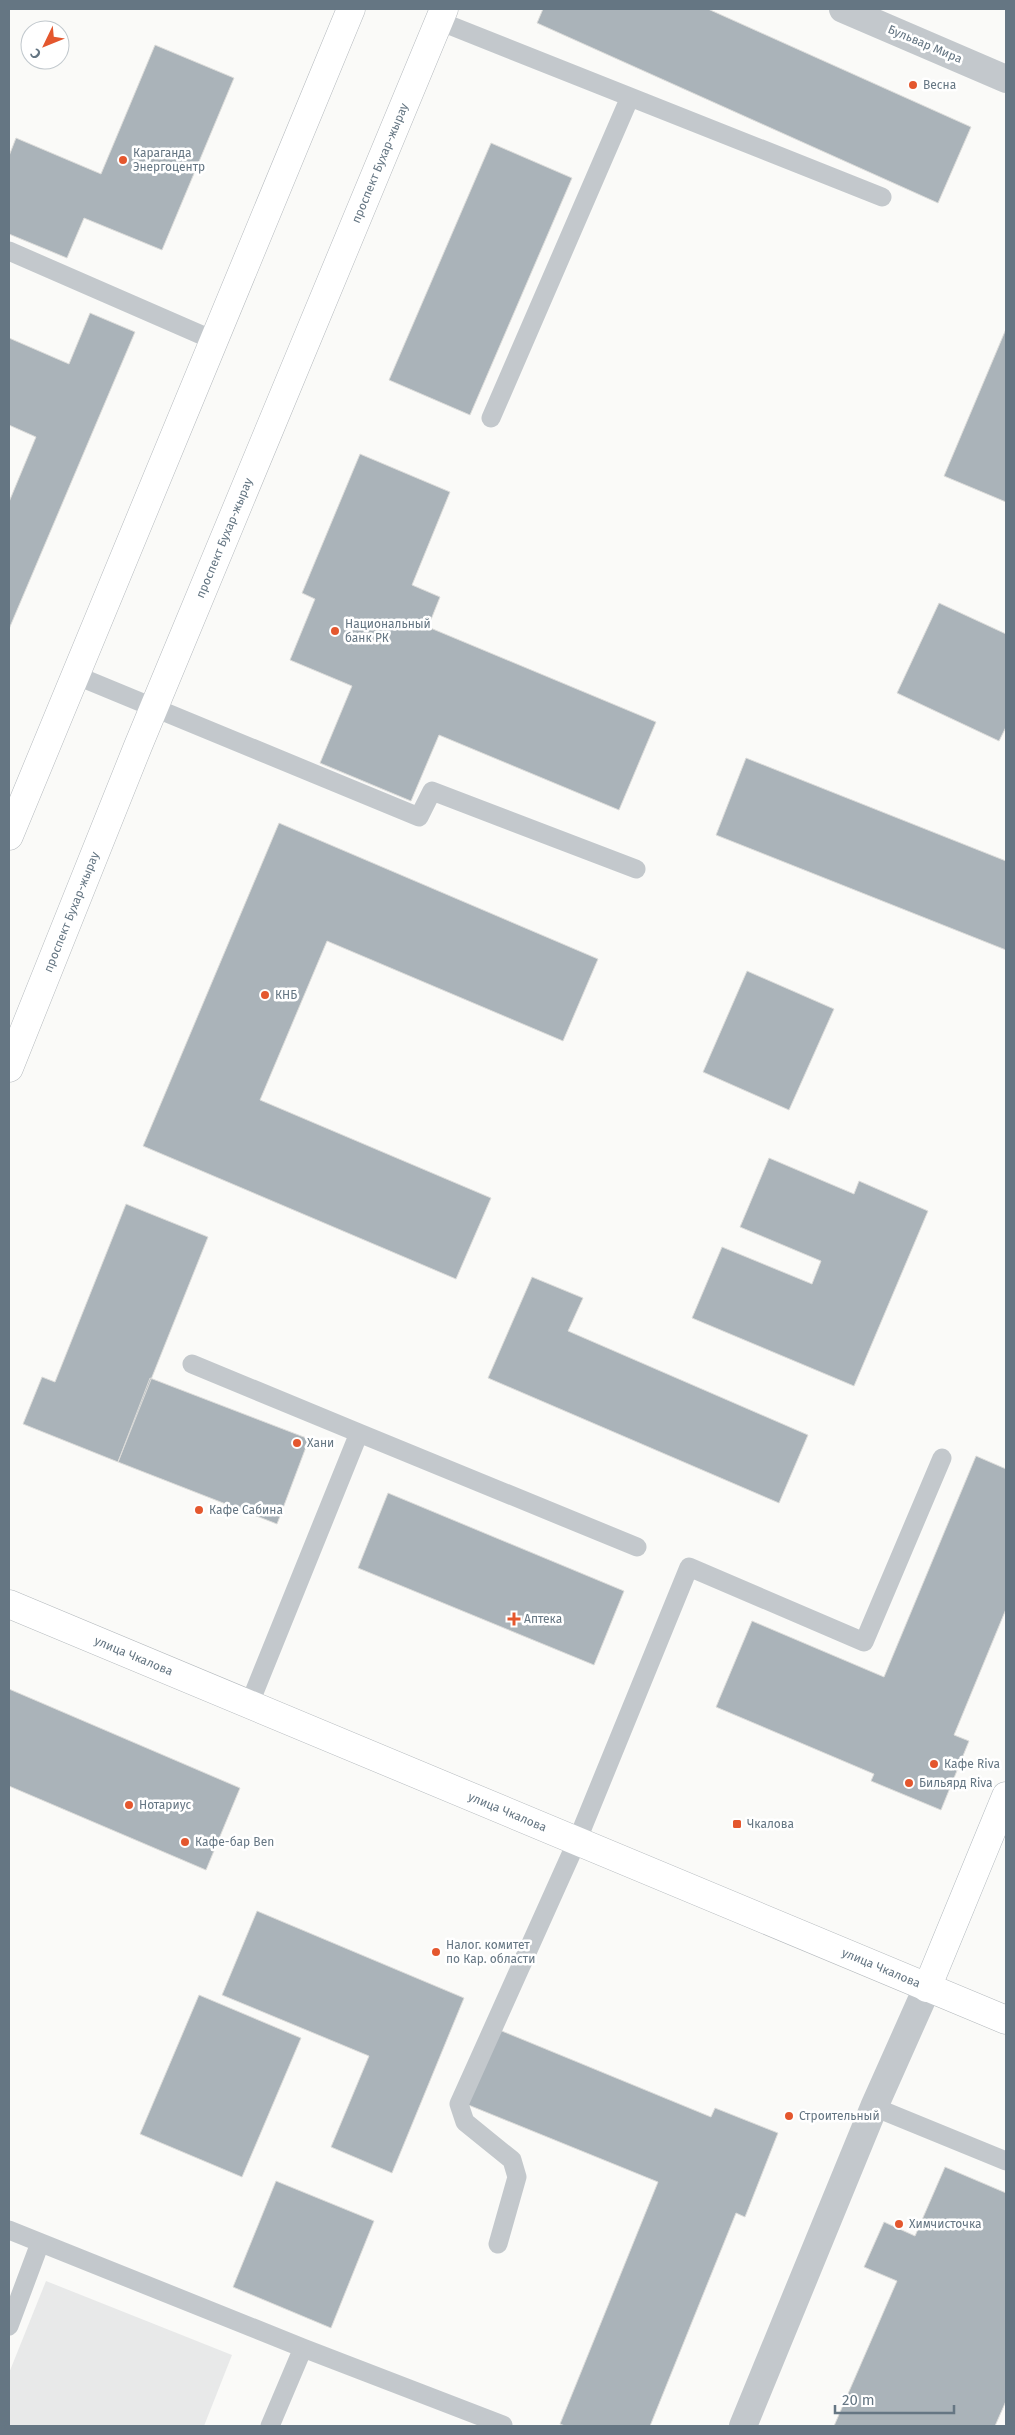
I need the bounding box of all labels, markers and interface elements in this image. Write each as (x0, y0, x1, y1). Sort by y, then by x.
north arrow (20, 20, 70, 70)
street label: Бульвар Мира (886, 22, 964, 66)
text: С (27, 45, 45, 62)
place label: Весна (923, 78, 956, 92)
marker: Весна (907, 79, 919, 91)
street label: проспект Бухар-жырау (349, 101, 411, 225)
place label: Караганда Энергоцентр (133, 146, 205, 174)
marker: Караганда Энергоцентр (117, 154, 129, 166)
street label: проспект Бухар-жырау (193, 476, 256, 600)
place label: Национальный банк РК (345, 617, 431, 645)
marker: Национальный банк РК (329, 625, 341, 637)
street label: проспект Бухар-жырау (41, 850, 102, 974)
place label: КНБ (275, 988, 297, 1002)
marker: КНБ (259, 989, 271, 1001)
place label: Хани (307, 1436, 334, 1450)
marker: Хани (291, 1437, 303, 1449)
place label: Кафе Сабина (209, 1503, 283, 1517)
marker: Кафе Сабина (193, 1504, 205, 1516)
place label: Аптека (524, 1612, 562, 1626)
marker: Аптека (508, 1613, 520, 1625)
street label: улица Чкалова (92, 1633, 175, 1679)
place label: Кафе Riva (944, 1757, 1000, 1771)
marker: Кафе Riva (928, 1758, 940, 1770)
place label: Бильярд Riva (919, 1776, 993, 1790)
marker: Бильярд Riva (903, 1777, 915, 1789)
street label: улица Чкалова (466, 1789, 549, 1835)
place label: Нотариус (139, 1798, 192, 1812)
marker: Нотариус (123, 1799, 135, 1811)
place label: Чкалова (747, 1817, 794, 1831)
marker: Чкалова (731, 1818, 743, 1830)
place label: Кафе-бар Ben (195, 1835, 274, 1849)
marker: Кафе-бар Ben (179, 1836, 191, 1848)
place label: Налог. комитет по Кар. области (446, 1938, 535, 1966)
street label: улица Чкалова (840, 1945, 922, 1990)
marker: Налог. комитет по Кар. области (430, 1946, 442, 1958)
place label: Строительный (799, 2109, 880, 2123)
marker: Строительный (783, 2110, 795, 2122)
place label: Химчисточка (909, 2217, 982, 2231)
marker: Химчисточка (893, 2218, 905, 2230)
scale bar (835, 2382, 954, 2414)
text: 20 m (842, 2391, 875, 2409)

